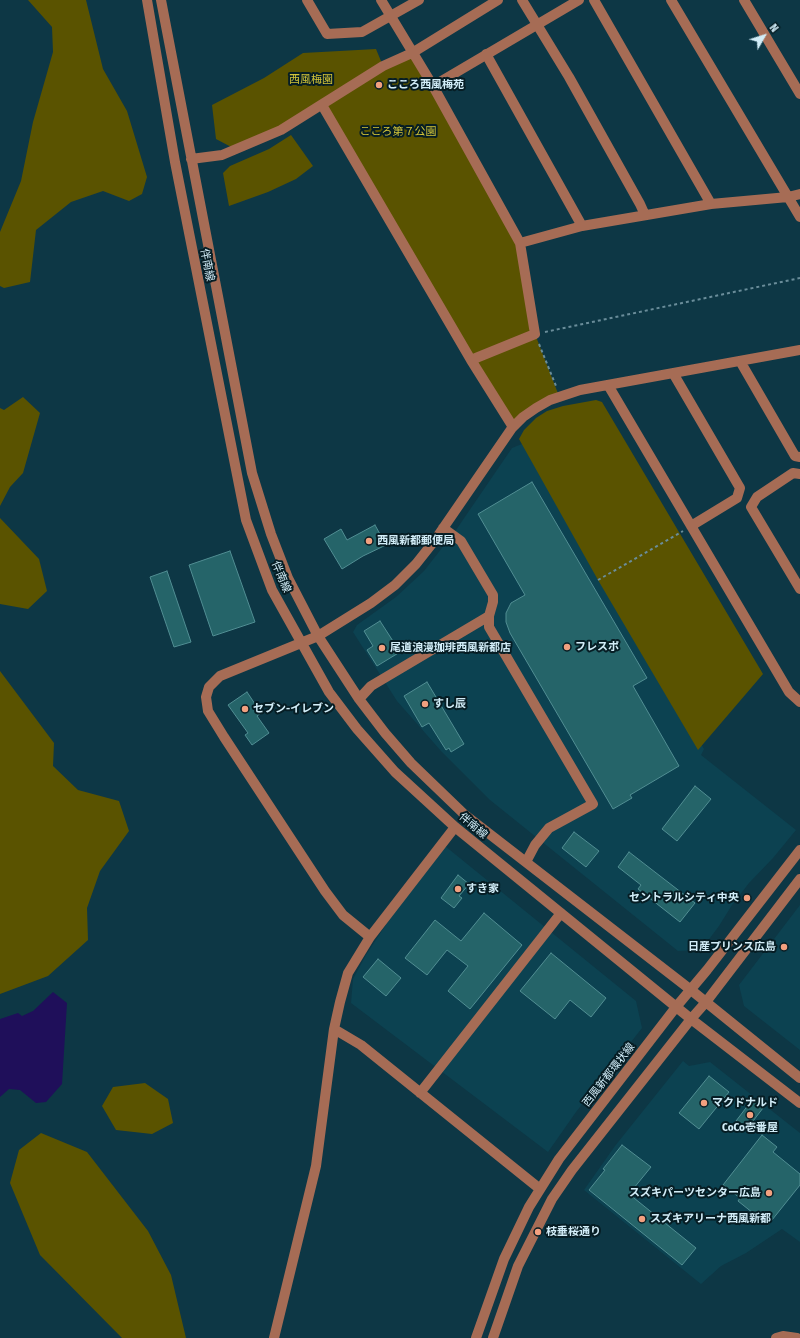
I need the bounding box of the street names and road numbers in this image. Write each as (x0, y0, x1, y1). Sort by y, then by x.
street label: 伴南線 (197, 248, 217, 282)
street label: 伴南線 (268, 559, 294, 595)
street label: 伴南線 (456, 810, 490, 842)
street label: 西風新都環状線 (580, 1041, 638, 1109)

